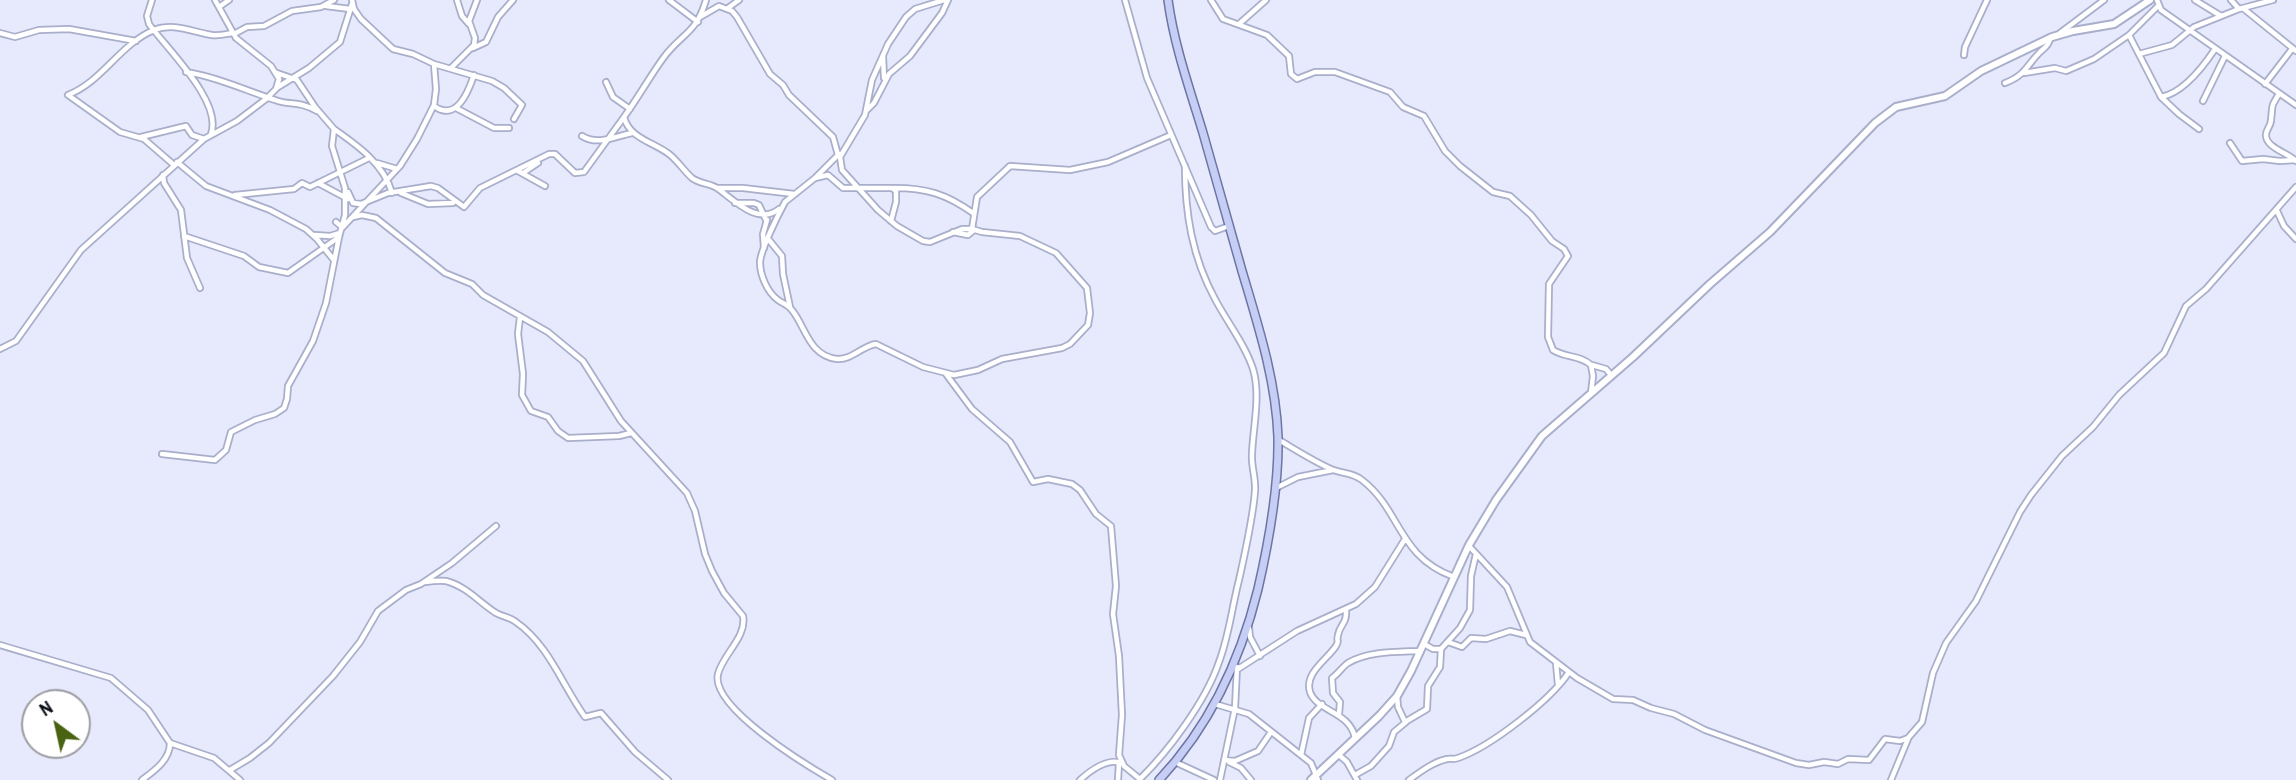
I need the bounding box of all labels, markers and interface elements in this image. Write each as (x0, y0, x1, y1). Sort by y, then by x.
north arrow (21, 689, 91, 759)
text: N (34, 694, 57, 722)

